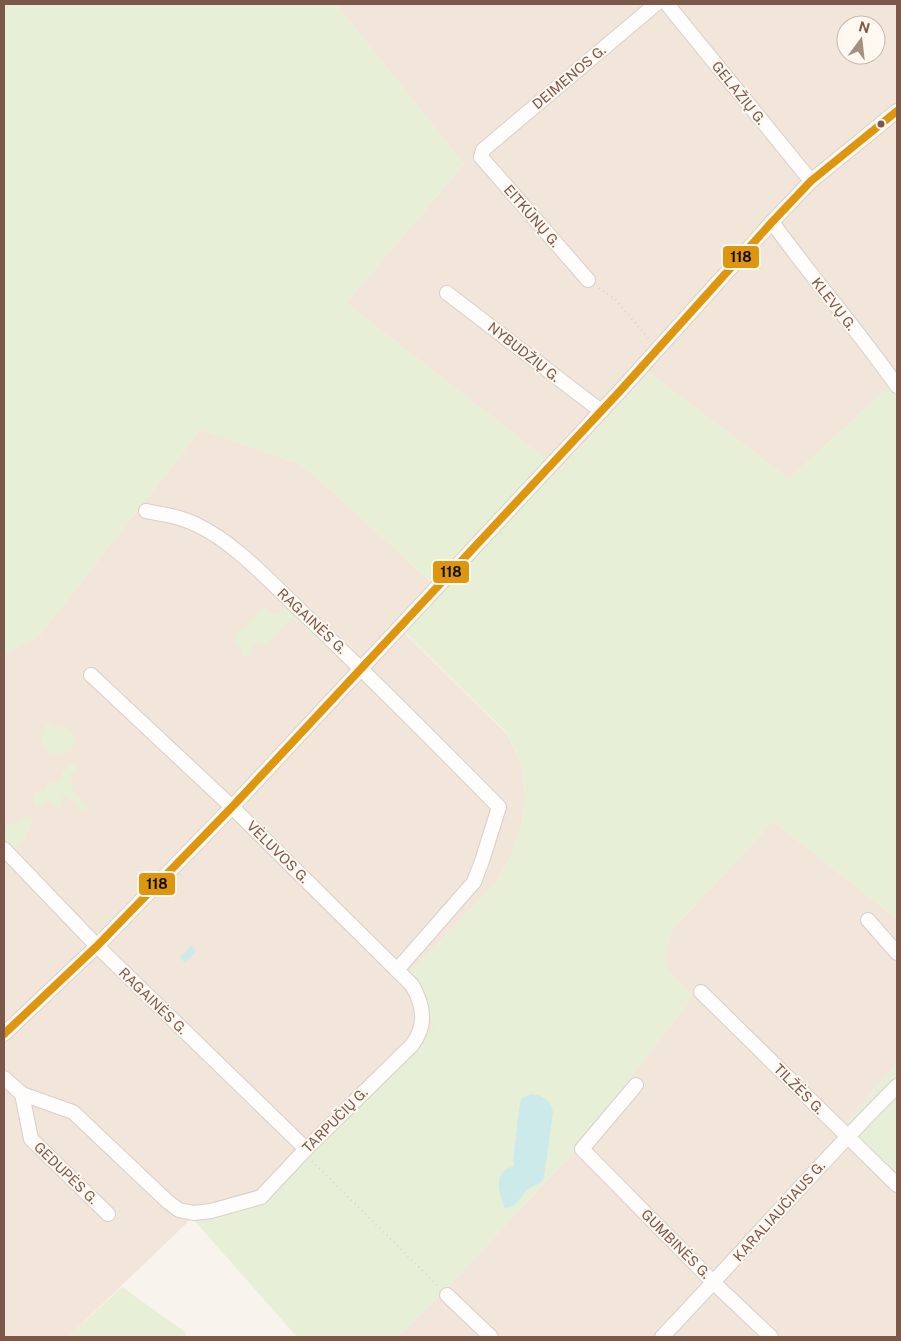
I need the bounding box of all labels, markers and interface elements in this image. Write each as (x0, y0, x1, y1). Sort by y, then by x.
north arrow (836, 15, 886, 65)
text: N (857, 18, 872, 37)
street label: DEIMENOS G. (529, 42, 609, 112)
street label: GELAŽIŲ G. (709, 57, 770, 128)
unlabelled marker (876, 119, 886, 129)
street label: EITKŪNŲ G. (501, 181, 564, 250)
line badge: 118 (722, 245, 760, 269)
text: 118 (730, 249, 752, 265)
street label: KLEVŲ G. (808, 274, 860, 334)
street label: NYBUDŽIŲ G. (485, 318, 564, 385)
line badge: 118 (432, 560, 470, 584)
text: 118 (440, 564, 462, 580)
street label: RAGAINĖS G. (274, 583, 351, 657)
street label: VĖLUVOS G. (244, 816, 314, 886)
line badge: 118 (138, 872, 176, 896)
text: 118 (146, 876, 168, 892)
street label: RAGAINĖS G. (116, 963, 192, 1038)
street label: TILŽĖS G. (771, 1059, 829, 1117)
street label: TARPUČIŲ G. (298, 1083, 371, 1156)
street label: GEDUPĖS G. (31, 1137, 103, 1207)
street label: KARALIAUČIAUS G. (729, 1157, 828, 1264)
street label: GUMBINĖS G. (638, 1205, 715, 1282)

